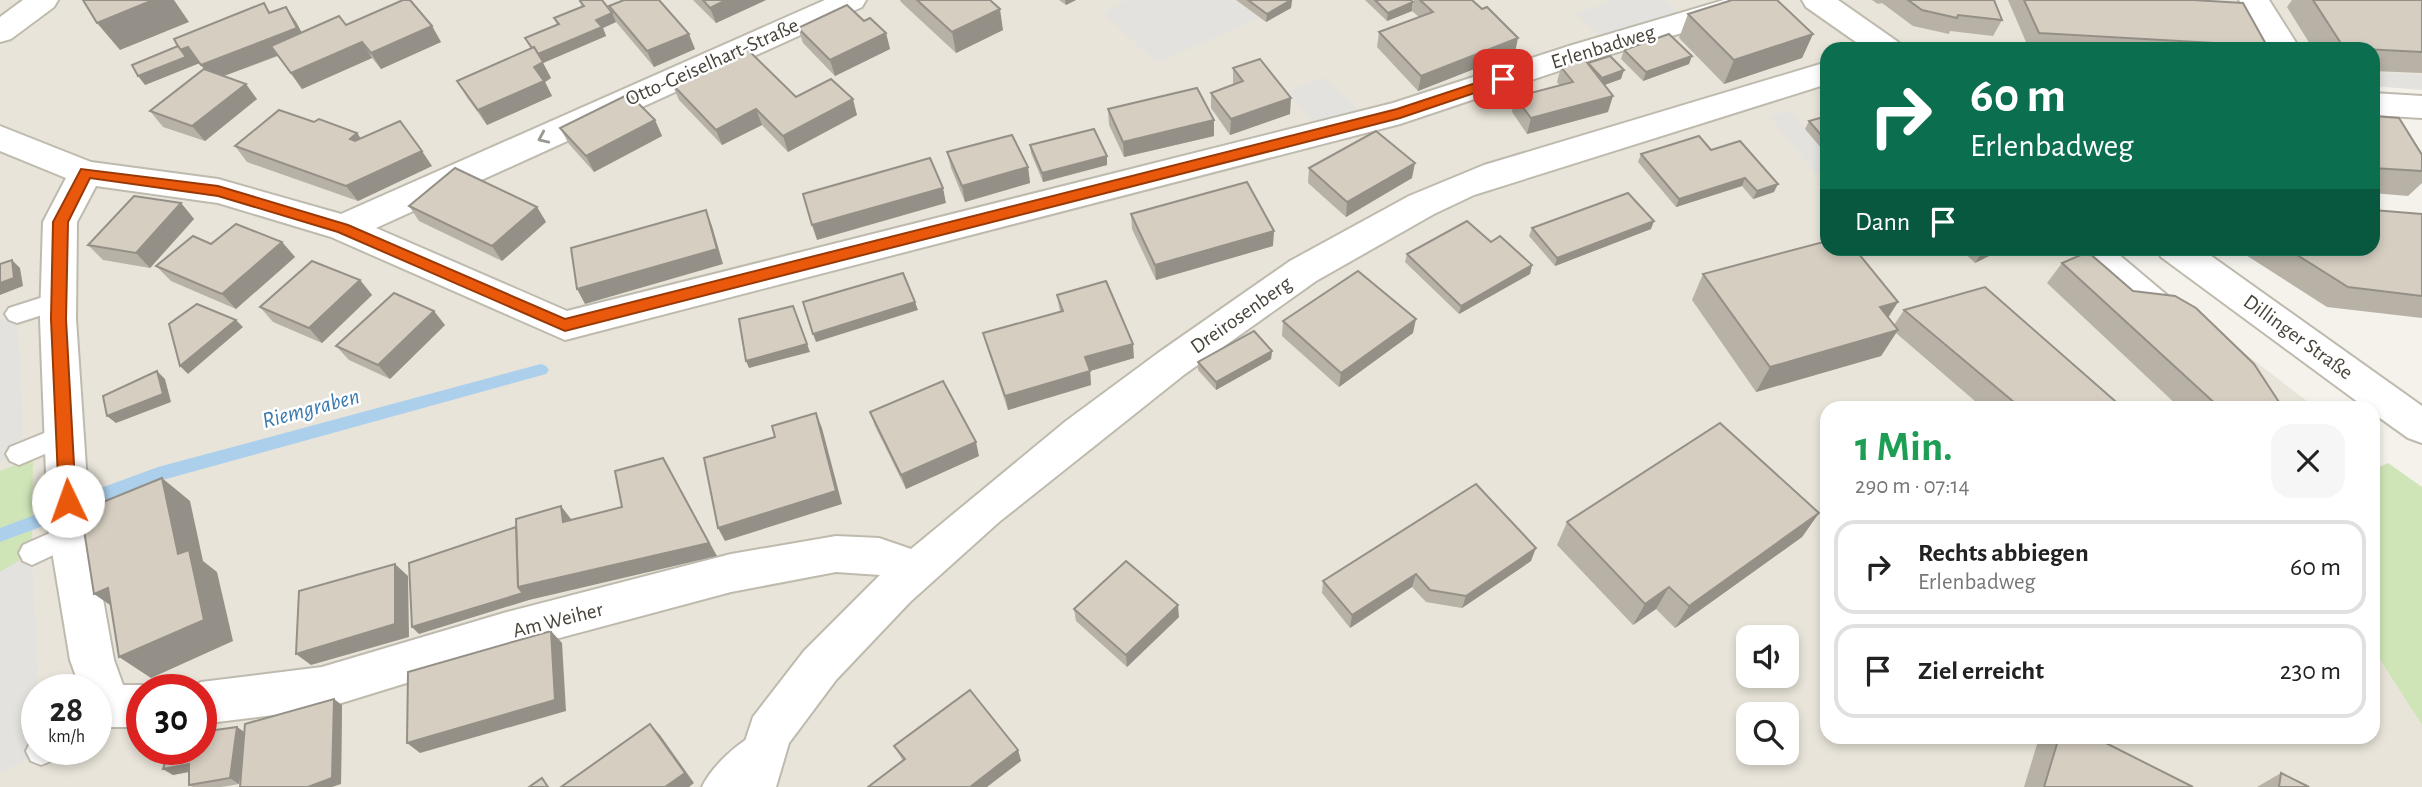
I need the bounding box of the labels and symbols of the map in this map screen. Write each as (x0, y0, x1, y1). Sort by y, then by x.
street label: Otto-Geiselhart-Straße (622, 14, 802, 110)
street label: Erlenbadweg (1549, 21, 1658, 73)
pin (1473, 49, 1533, 109)
one-way arrow (537, 130, 550, 144)
street label: Dreirosenberg (1187, 272, 1296, 357)
street label: Dillinger Straße (2240, 291, 2356, 383)
water label: Riemgraben (260, 385, 362, 433)
position arrow (31, 464, 105, 538)
street label: Am Weiher (511, 599, 605, 641)
speed limit sign: 30 (126, 674, 217, 765)

